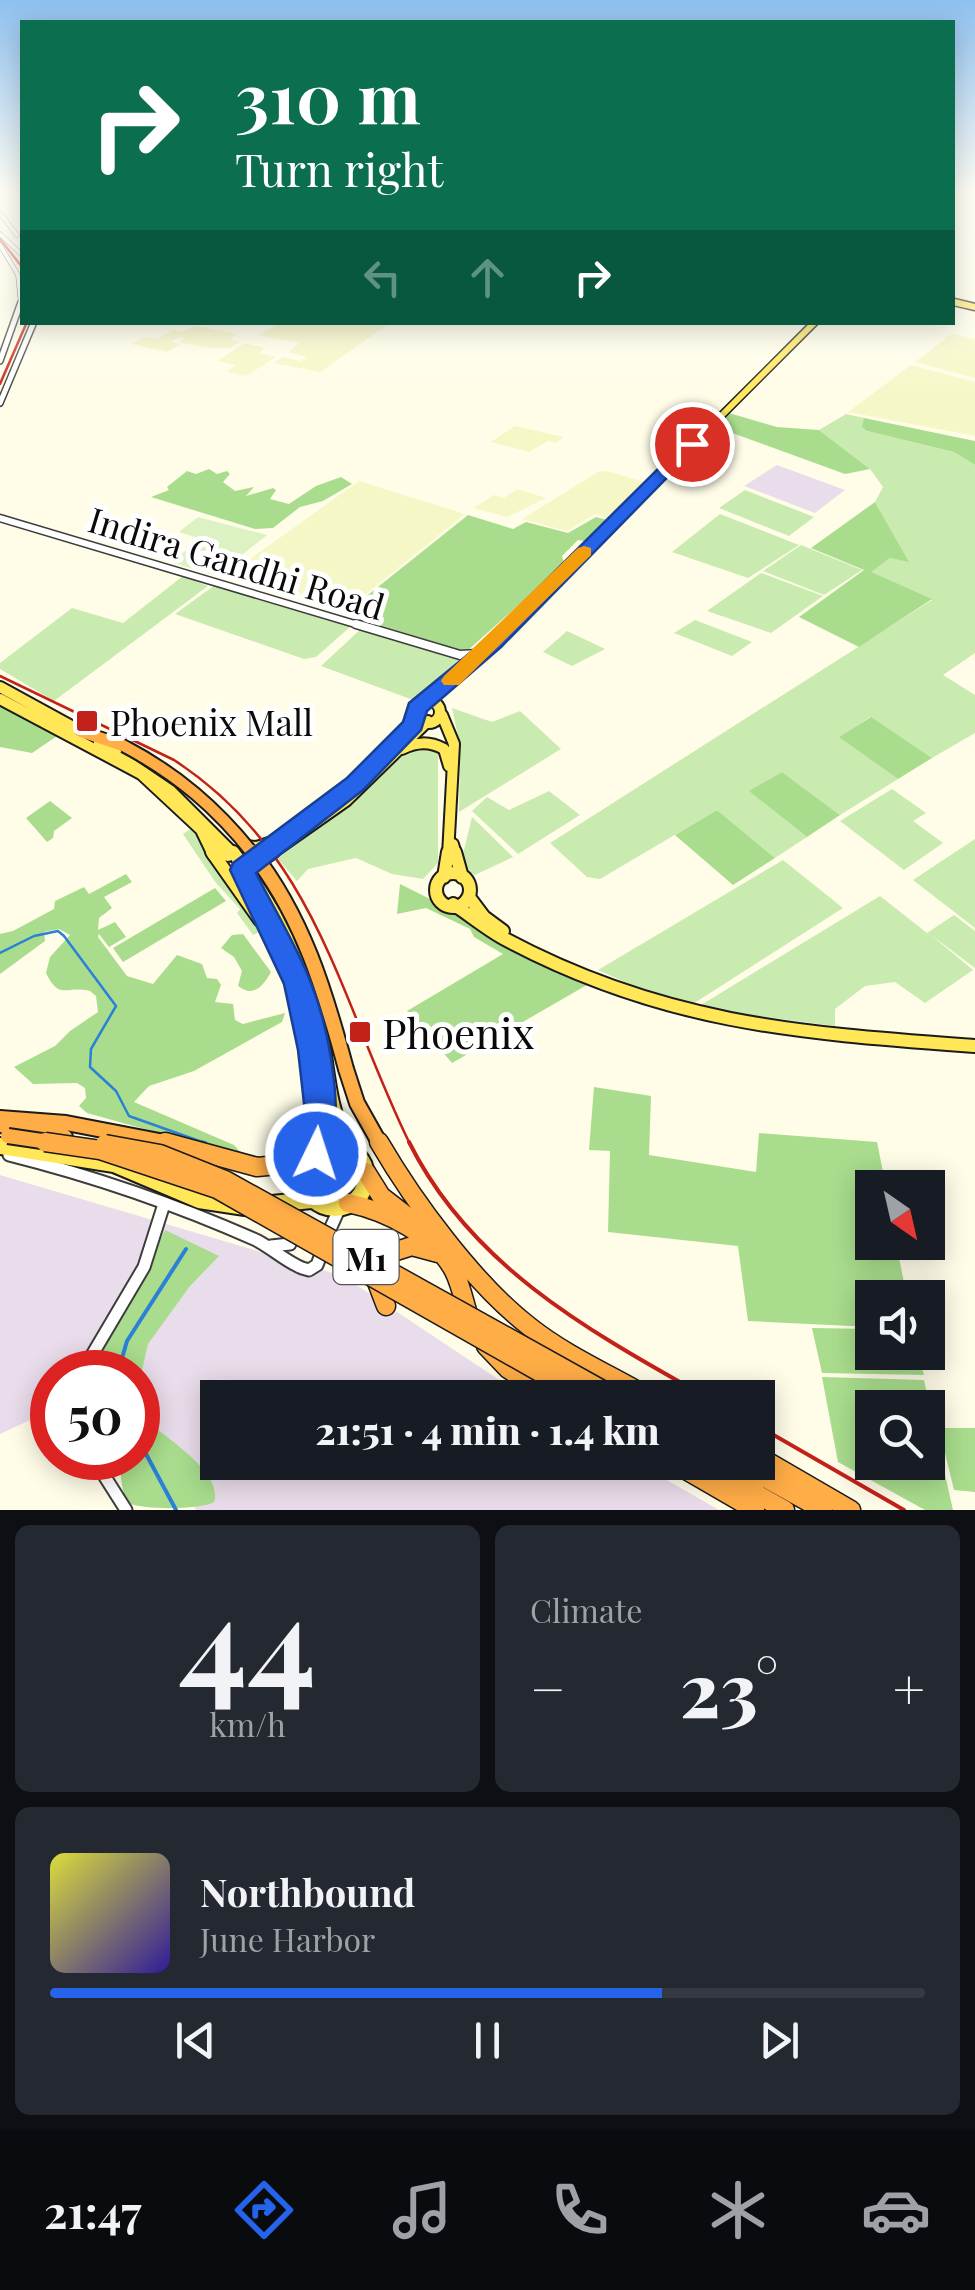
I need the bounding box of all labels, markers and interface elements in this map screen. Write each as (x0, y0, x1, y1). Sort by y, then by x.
text: 310 m (235, 48, 421, 142)
icon: right (70, 60, 200, 190)
text: Turn right (235, 138, 443, 198)
icon: left (355, 250, 410, 305)
icon: ahead (460, 250, 515, 305)
icon: right (565, 250, 620, 305)
pin (650, 402, 735, 487)
icon: arrive (665, 417, 720, 472)
street label: Indira Gandhi Road (83, 495, 391, 629)
place label: Phoenix Mall (110, 698, 313, 745)
marker: Phoenix Mall (74, 708, 100, 734)
place label: Phoenix (382, 1004, 535, 1060)
marker: Phoenix (347, 1019, 373, 1045)
position arrow (264, 1102, 368, 1206)
north arrow (855, 1170, 945, 1260)
map controls (855, 1170, 945, 1480)
road number: M1 (334, 1230, 398, 1284)
button: sound (855, 1280, 945, 1370)
speed limit sign: 50 (30, 1350, 160, 1480)
button: search (855, 1390, 945, 1480)
text: 21:51 · 4 min · 1.4 km (315, 1404, 660, 1455)
text: 44 (179, 1550, 316, 1724)
text: Climate (530, 1588, 642, 1631)
text: 23° (680, 1637, 778, 1737)
text: − (530, 1650, 566, 1724)
text: + (893, 1650, 925, 1724)
text: km/h (209, 1702, 286, 1745)
text: Northbound (200, 1866, 415, 1917)
text: June Harbor (200, 1917, 375, 1960)
icon: previous (168, 2013, 223, 2068)
icon: pause (460, 2013, 515, 2068)
icon: next (752, 2013, 807, 2068)
icon: directions (229, 2175, 299, 2245)
icon: music (387, 2175, 457, 2245)
icon: phone (545, 2175, 615, 2245)
icon: climate (703, 2175, 773, 2245)
icon: car (861, 2175, 931, 2245)
text: 21:47 (44, 2180, 141, 2240)

